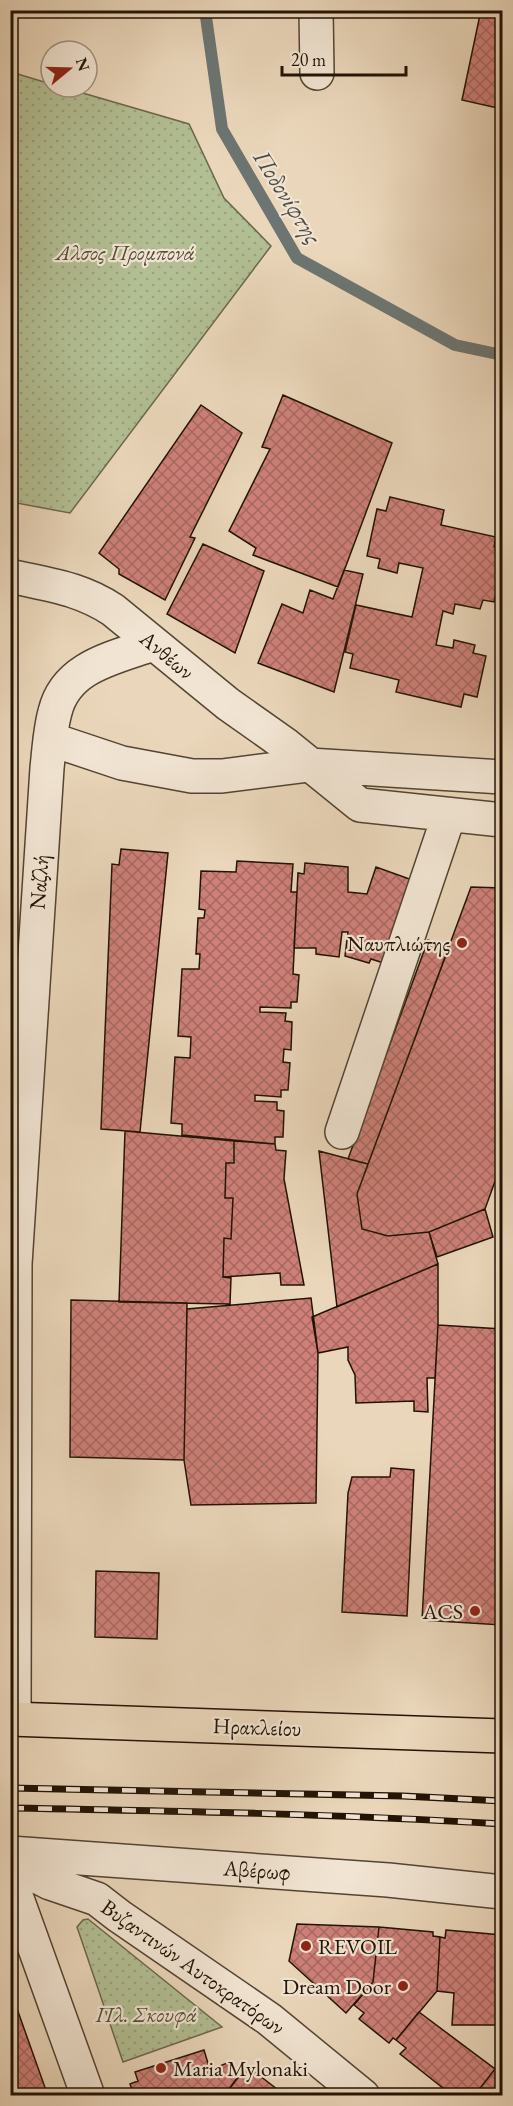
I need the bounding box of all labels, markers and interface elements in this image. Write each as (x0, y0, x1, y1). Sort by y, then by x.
north arrow (39, 39, 99, 99)
scale bar (282, 39, 406, 77)
text: 20 m (291, 48, 326, 71)
text: N (71, 55, 95, 74)
water label: Ποδονίφτης (246, 143, 329, 250)
park label: Αλσος Προμπονά (54, 238, 195, 267)
street label: Ανθέων (133, 623, 200, 686)
street label: Ναζλή (23, 854, 55, 910)
place label: Ναυπλιώτης (347, 929, 450, 958)
marker: Ναυπλιώτης (455, 936, 469, 950)
place label: ACS (422, 1597, 463, 1626)
marker: ACS (468, 1604, 482, 1618)
street label: Ηρακλείου (212, 1711, 302, 1743)
street label: Αβέρωφ (221, 1853, 292, 1887)
street label: Βυζαντινών Αυτοκρατόρων (95, 1893, 291, 2041)
place label: REVOIL (318, 1932, 397, 1961)
marker: REVOIL (299, 1939, 313, 1953)
place label: Dream Door (282, 1972, 392, 2001)
marker: Dream Door (396, 1979, 410, 1993)
park label: Πλ. Σκουφά (94, 2000, 197, 2029)
place label: Maria Mylonaki (173, 2054, 308, 2083)
marker: Maria Mylonaki (154, 2061, 168, 2075)

